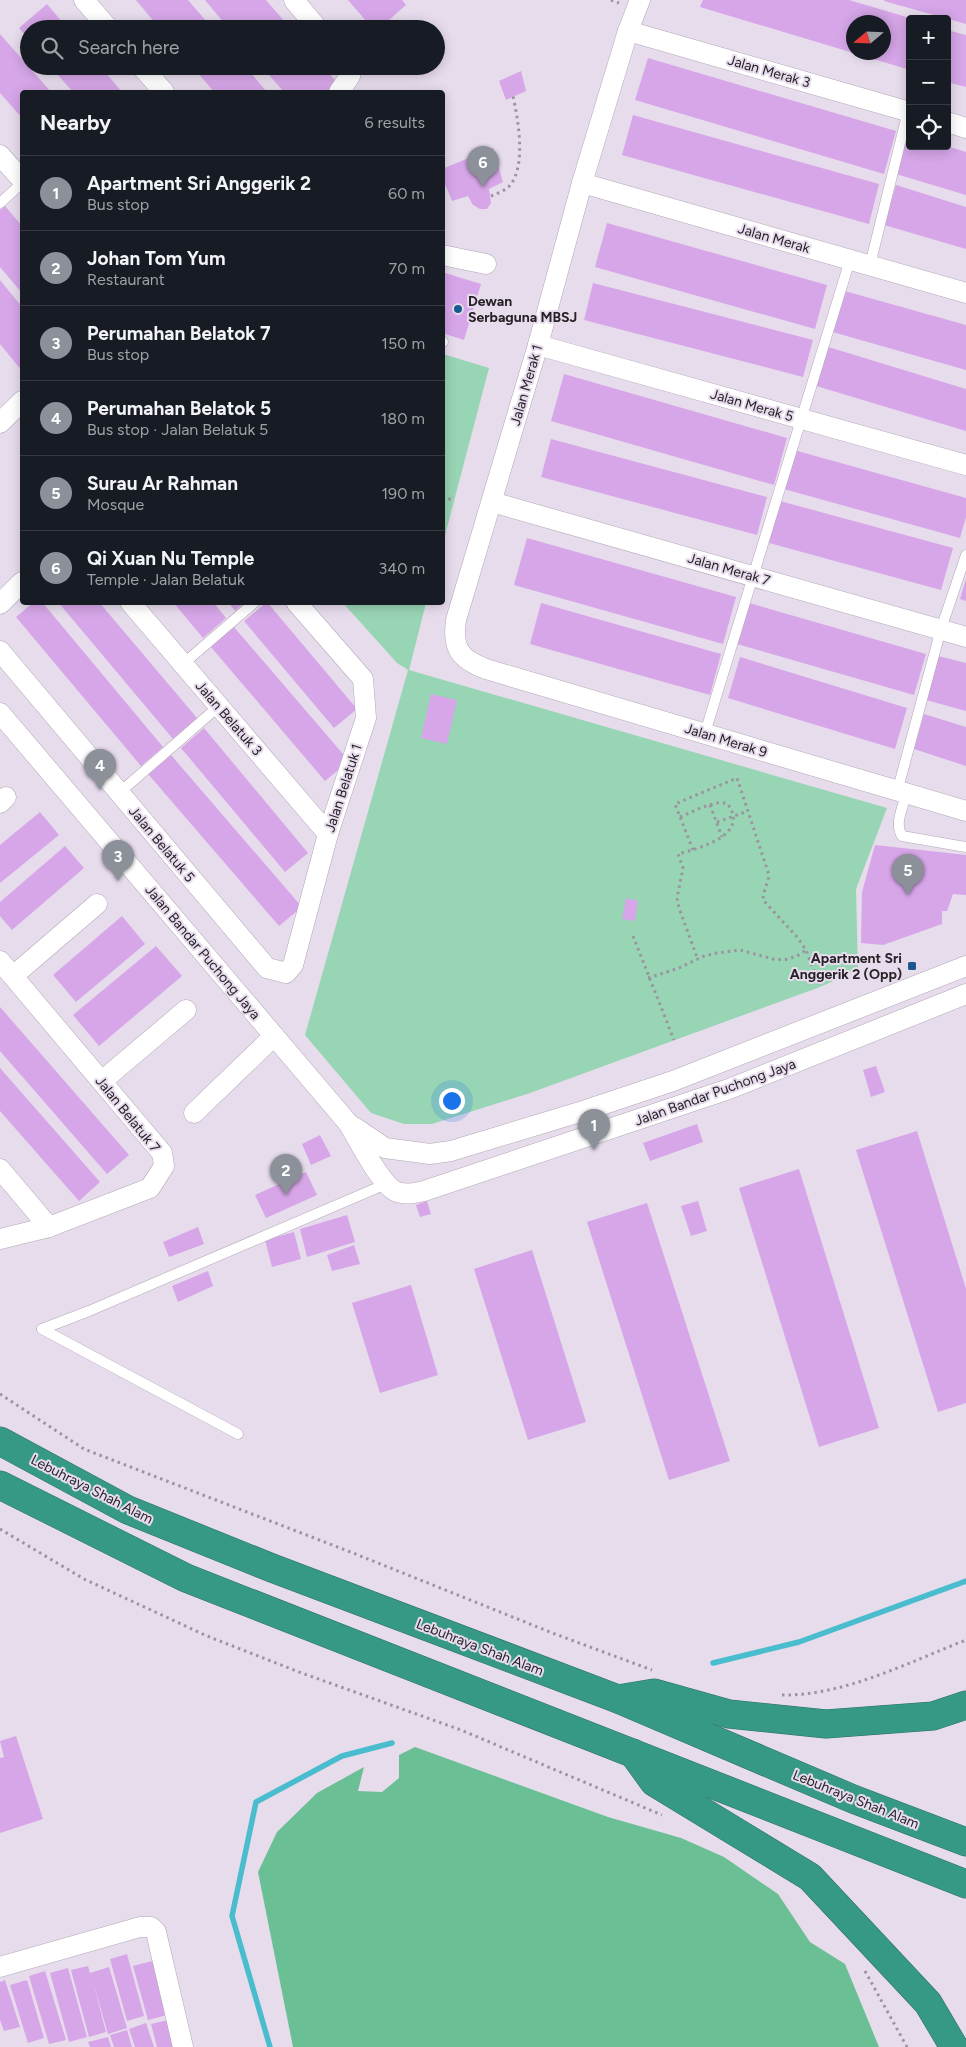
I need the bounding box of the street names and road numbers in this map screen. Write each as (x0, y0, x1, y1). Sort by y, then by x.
street label: Jalan Merak 3 (726, 52, 812, 91)
street label: Jalan Merak (736, 220, 812, 257)
street label: Jalan Merak 1 (507, 343, 546, 427)
street label: Jalan Merak 5 (708, 386, 795, 425)
street label: Jalan Merak 7 (686, 550, 773, 589)
street label: Jalan Belatuk 3 (192, 678, 266, 759)
street label: Jalan Merak 9 (683, 720, 769, 761)
street label: Jalan Belatuk 1 (321, 742, 366, 834)
street label: Jalan Belatuk 5 (125, 803, 198, 886)
street label: Jalan Bandar Puchong Jaya (141, 882, 264, 1023)
street label: Jalan Bandar Puchong Jaya (632, 1055, 798, 1130)
street label: Jalan Belatuk 7 (92, 1073, 164, 1156)
street label: Lebuhraya Shah Alam (28, 1451, 156, 1528)
street label: Lebuhraya Shah Alam (414, 1615, 546, 1680)
street label: Lebuhraya Shah Alam (790, 1766, 922, 1833)

